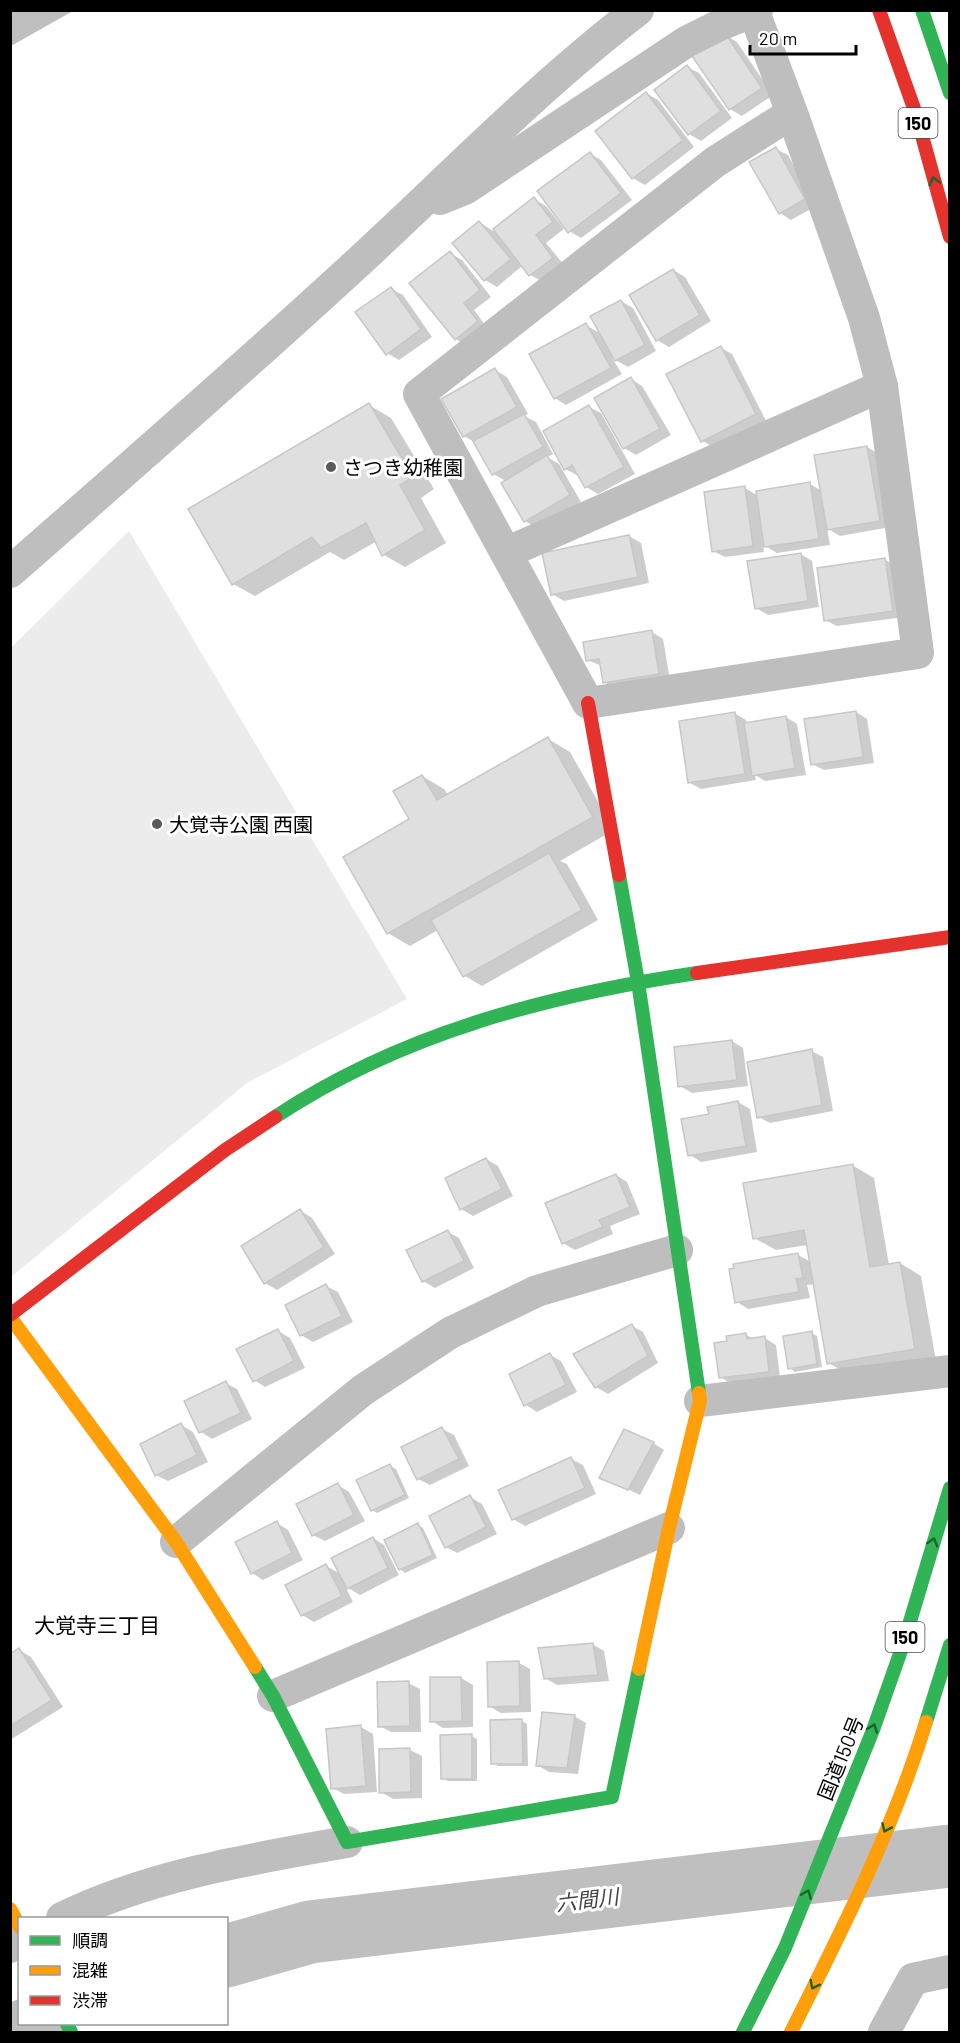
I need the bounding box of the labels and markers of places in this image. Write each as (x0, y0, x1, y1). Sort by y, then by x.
place label: さつき幼稚園 (343, 455, 463, 479)
marker: さつき幼稚園 (324, 460, 338, 474)
place label: 大覚寺公園 西園 (169, 812, 313, 836)
marker: 大覚寺公園 西園 (150, 817, 164, 831)

